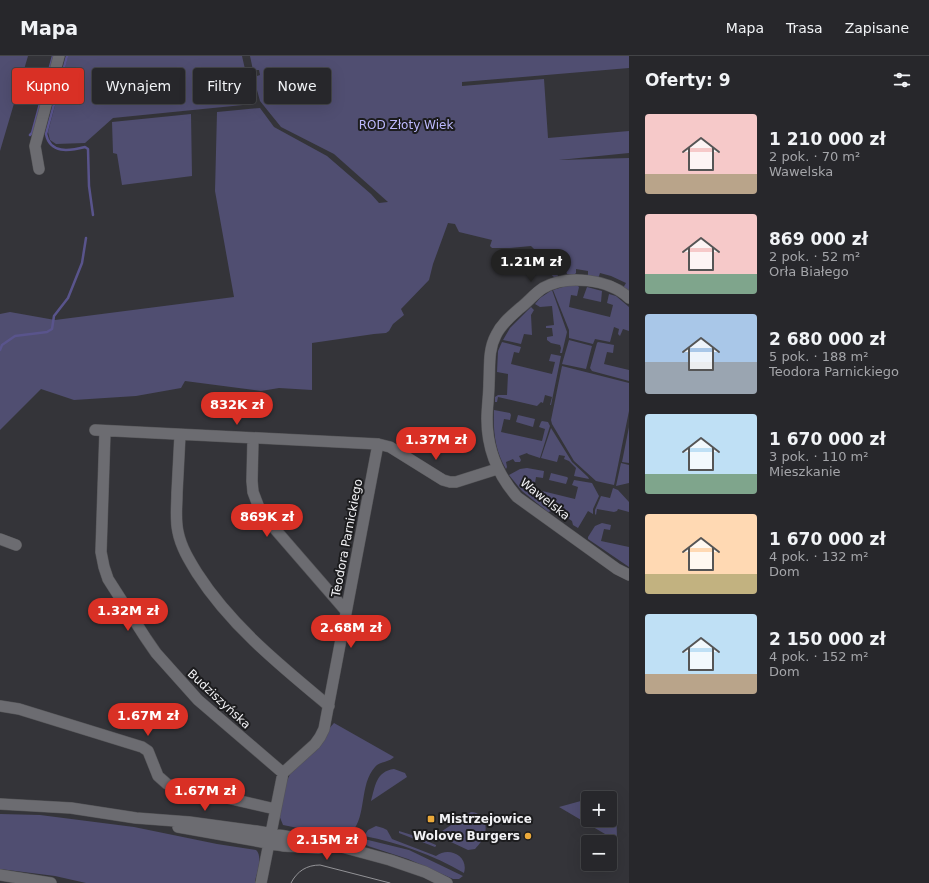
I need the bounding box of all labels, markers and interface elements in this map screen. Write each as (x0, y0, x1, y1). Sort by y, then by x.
text: Mapa (20, 17, 78, 39)
text: Mapa (726, 20, 764, 36)
text: Trasa (786, 20, 823, 36)
text: Zapisane (845, 20, 909, 36)
chip: Kupno (12, 68, 84, 104)
chip: Wynajem (92, 68, 185, 104)
chip: Filtry (193, 68, 256, 104)
chip: Nowe (264, 68, 331, 104)
icon: filters (891, 69, 913, 91)
text: Oferty: 9 (645, 70, 731, 90)
park label: ROD Złoty Wiek (359, 118, 453, 132)
text: 1 210 000 zł (769, 129, 886, 149)
icon: home (677, 130, 725, 178)
text: 2 pok. · 70 m² (769, 149, 860, 164)
text: Wawelska (769, 164, 833, 179)
text: 869 000 zł (769, 229, 868, 249)
icon: home (677, 230, 725, 278)
pin: 1.21M zł (490, 249, 572, 283)
text: 2 pok. · 52 m² (769, 249, 860, 264)
text: 1.21M zł (500, 254, 562, 269)
text: Orła Białego (769, 264, 849, 279)
text: 2 680 000 zł (769, 329, 886, 349)
icon: home (677, 330, 725, 378)
text: 5 pok. · 188 m² (769, 349, 869, 364)
text: Teodora Parnickiego (769, 364, 899, 379)
pin: 832K zł (200, 392, 274, 426)
text: 832K zł (210, 397, 264, 412)
pin: 1.37M zł (395, 427, 477, 461)
text: 1 670 000 zł (769, 429, 886, 449)
icon: home (677, 430, 725, 478)
text: 1.37M zł (405, 432, 467, 447)
text: 3 pok. · 110 m² (769, 449, 869, 464)
text: Mieszkanie (769, 464, 841, 479)
street label: Wawelska (517, 475, 573, 523)
street label: Teodora Parnickiego (328, 478, 365, 599)
pin: 869K zł (230, 504, 304, 538)
text: 869K zł (240, 509, 294, 524)
text: 1 670 000 zł (769, 529, 886, 549)
icon: home (677, 530, 725, 578)
text: 4 pok. · 132 m² (769, 549, 869, 564)
text: Dom (769, 564, 800, 579)
pin: 1.32M zł (87, 598, 169, 632)
text: 1.32M zł (97, 603, 159, 618)
pin: 2.68M zł (310, 615, 392, 649)
text: 2.68M zł (320, 620, 382, 635)
text: 2 150 000 zł (769, 629, 886, 649)
icon: home (677, 630, 725, 678)
text: 4 pok. · 152 m² (769, 649, 869, 664)
text: Dom (769, 664, 800, 679)
street label: Budziszyńska (185, 666, 253, 732)
pin: 1.67M zł (107, 703, 189, 737)
text: 1.67M zł (117, 708, 179, 723)
pin: 1.67M zł (164, 778, 246, 812)
text: 1.67M zł (174, 783, 236, 798)
map controls (581, 791, 617, 871)
button: + (581, 791, 617, 827)
place label: Mistrzejowice (439, 812, 532, 826)
marker: Mistrzejowice (426, 814, 436, 824)
pin: 2.15M zł (286, 827, 368, 861)
place label: Wolove Burgers (413, 829, 520, 843)
marker: Wolove Burgers (523, 831, 533, 841)
text: 2.15M zł (296, 832, 358, 847)
button: − (581, 835, 617, 871)

